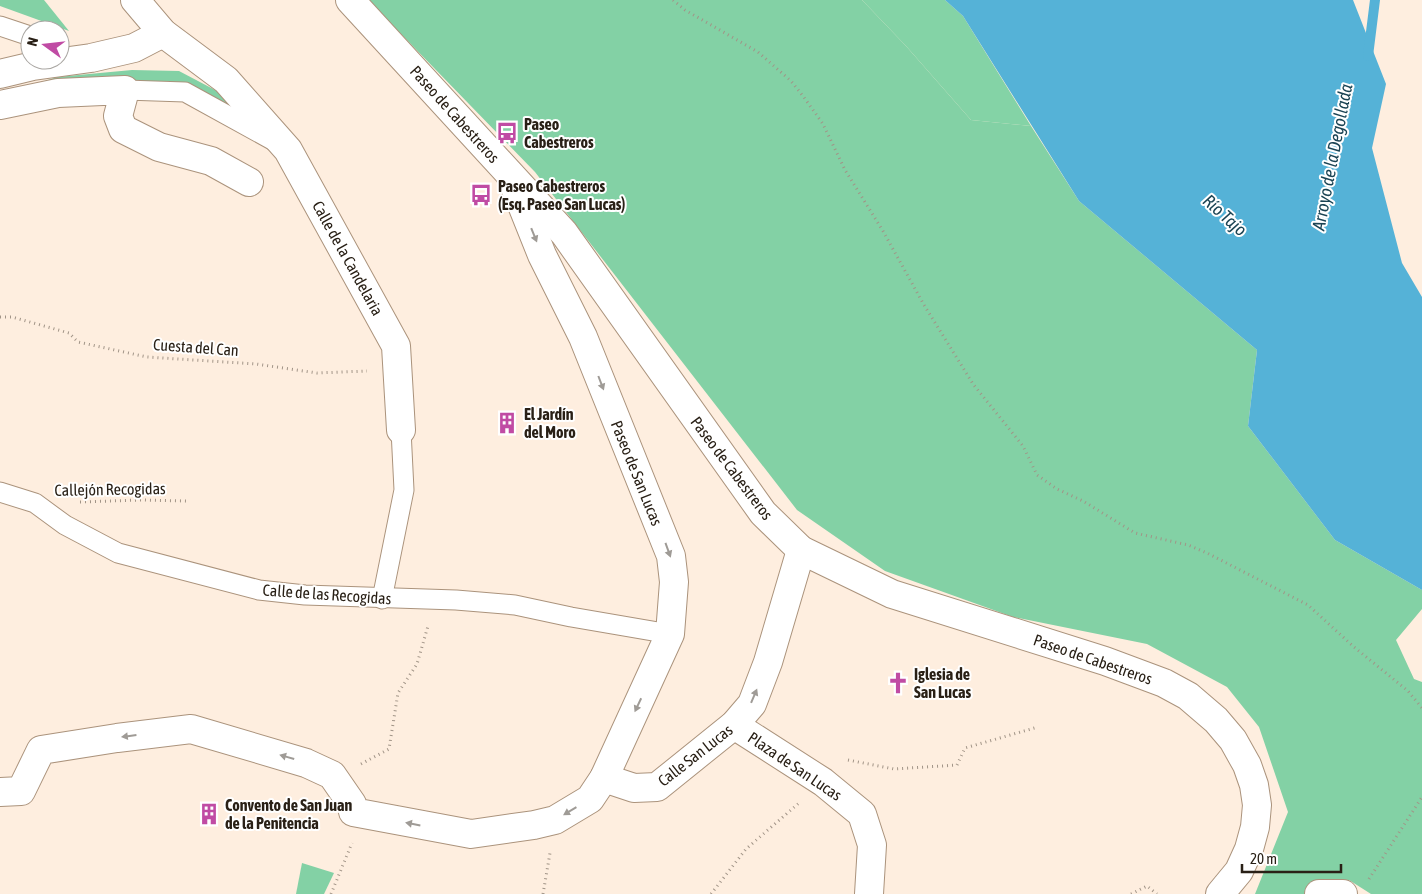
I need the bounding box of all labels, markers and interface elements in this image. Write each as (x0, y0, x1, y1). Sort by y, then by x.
north arrow (20, 20, 70, 70)
text: N (24, 36, 41, 48)
street label: Paseo de Cabestreros (407, 62, 503, 166)
water label: Arroyo de la Degollada (1307, 81, 1357, 233)
place label: Paseo Cabestreros (524, 115, 594, 151)
bus stop icon: Paseo Cabestreros (494, 120, 520, 146)
place label: Paseo Cabestreros (Esq. Paseo San Lucas) (498, 177, 625, 213)
bus stop icon: Paseo Cabestreros (Esq. Paseo San Lucas) (468, 182, 494, 208)
water label: Río Tajo (1199, 190, 1251, 240)
street label: Calle de la Candelaria (309, 198, 387, 318)
one-way arrow (531, 228, 539, 242)
street label: Cuesta del Can (153, 335, 239, 359)
one-way arrow (598, 376, 606, 390)
place label: El Jardín del Moro (524, 405, 576, 441)
building icon: El Jardín del Moro (494, 410, 520, 436)
street label: Paseo de Cabestreros (687, 413, 777, 523)
street label: Paseo de San Lucas (608, 418, 666, 528)
street label: Callejón Recogidas (54, 479, 166, 500)
one-way arrow (664, 543, 672, 558)
street label: Calle de las Recogidas (262, 581, 392, 608)
street label: Paseo de Cabestreros (1031, 630, 1155, 688)
place label: Iglesia de San Lucas (914, 665, 971, 701)
church icon: Iglesia de San Lucas (885, 670, 911, 696)
one-way arrow (751, 689, 759, 703)
one-way arrow (634, 698, 642, 712)
street label: Calle San Lucas (654, 720, 736, 790)
street label: Plaza de San Lucas (745, 728, 846, 804)
one-way arrow (121, 732, 137, 740)
one-way arrow (280, 753, 295, 761)
place label: Convento de San Juan de la Penitencia (225, 796, 353, 832)
building icon: Convento de San Juan de la Penitencia (196, 801, 222, 827)
one-way arrow (564, 806, 577, 816)
one-way arrow (404, 819, 420, 827)
scale bar (1242, 842, 1341, 874)
text: 20 m (1250, 850, 1277, 867)

